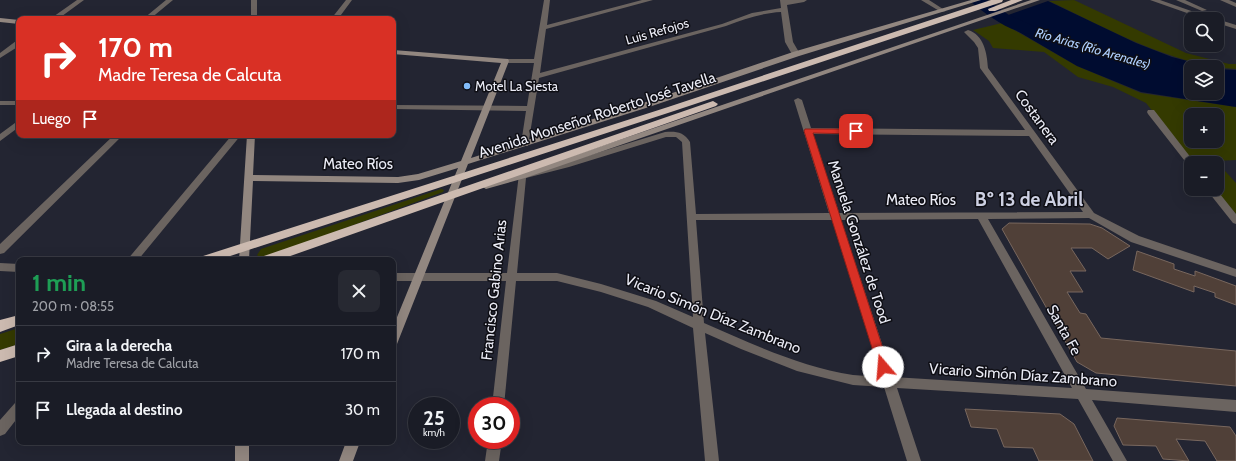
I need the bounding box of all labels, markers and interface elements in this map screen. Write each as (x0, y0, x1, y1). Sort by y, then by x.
map controls (1184, 12, 1224, 196)
button: search (1184, 12, 1224, 52)
street label: Luis Refojos (623, 14, 691, 49)
water label: Río Arias (Río Arenales) (1034, 24, 1152, 72)
text: 170 m (98, 30, 173, 64)
icon: right (32, 32, 84, 84)
button: layers (1184, 60, 1224, 100)
text: Madre Teresa de Calcuta (98, 64, 282, 86)
street label: Avenida Monseñor Roberto José Tavella (476, 68, 719, 162)
place label: Motel La Siesta (475, 78, 559, 94)
marker: Motel La Siesta (462, 81, 472, 91)
street label: Costanera (1011, 86, 1063, 149)
icon: arrive (79, 108, 101, 130)
button: + (1184, 108, 1224, 148)
text: Luego (32, 110, 71, 128)
pin (839, 114, 873, 148)
icon: arrive (845, 120, 867, 142)
street label: Mateo Ríos (323, 155, 393, 173)
button: − (1184, 156, 1224, 196)
street label: Manuela González de Tood (824, 158, 894, 326)
district label: Bº 13 de Abril (975, 188, 1083, 211)
street label: Mateo Ríos (886, 191, 956, 209)
street label: Francisco Gabino Arias (478, 219, 510, 361)
text: 1 min (32, 268, 86, 297)
button: close (338, 270, 380, 312)
street label: Vicario Simón Díaz Zambrano (622, 270, 804, 358)
text: 200 m · 08:55 (32, 298, 114, 314)
street label: Santa Fe (1043, 302, 1085, 359)
text: Gira a la derecha (66, 337, 172, 355)
icon: right (32, 343, 54, 365)
text: 170 m (341, 345, 380, 363)
position arrow (862, 346, 904, 388)
text: Madre Teresa de Calcuta (66, 355, 199, 371)
street label: Vicario Simón Díaz Zambrano (928, 359, 1118, 391)
speed limit sign: 30 (468, 397, 520, 449)
icon: arrive (32, 399, 54, 421)
text: Llegada al destino (66, 401, 182, 419)
text: 30 m (345, 401, 380, 419)
text: 25 (423, 406, 445, 430)
text: km/h (423, 426, 445, 439)

